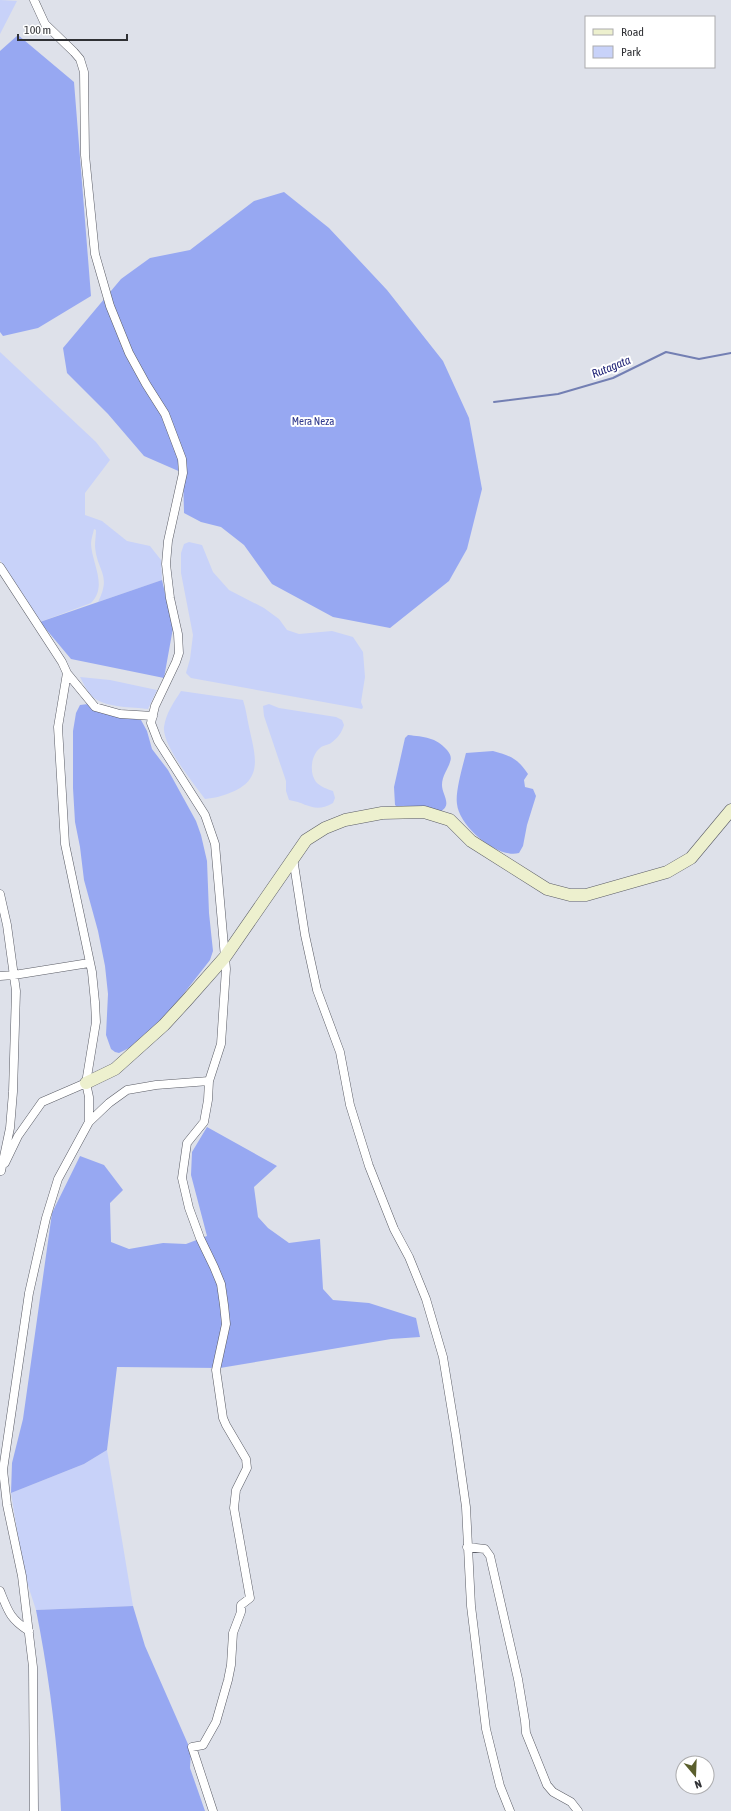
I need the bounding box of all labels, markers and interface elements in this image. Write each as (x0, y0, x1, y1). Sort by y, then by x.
scale bar (18, 16, 127, 42)
legend (585, 16, 715, 68)
text: 100 m (24, 23, 51, 37)
text: Road (621, 25, 644, 39)
text: Park (621, 45, 642, 59)
water label: Rutagata (590, 353, 633, 381)
park label: Mera Neza (292, 415, 334, 427)
north arrow (675, 1755, 715, 1795)
text: N (693, 1778, 703, 1791)

